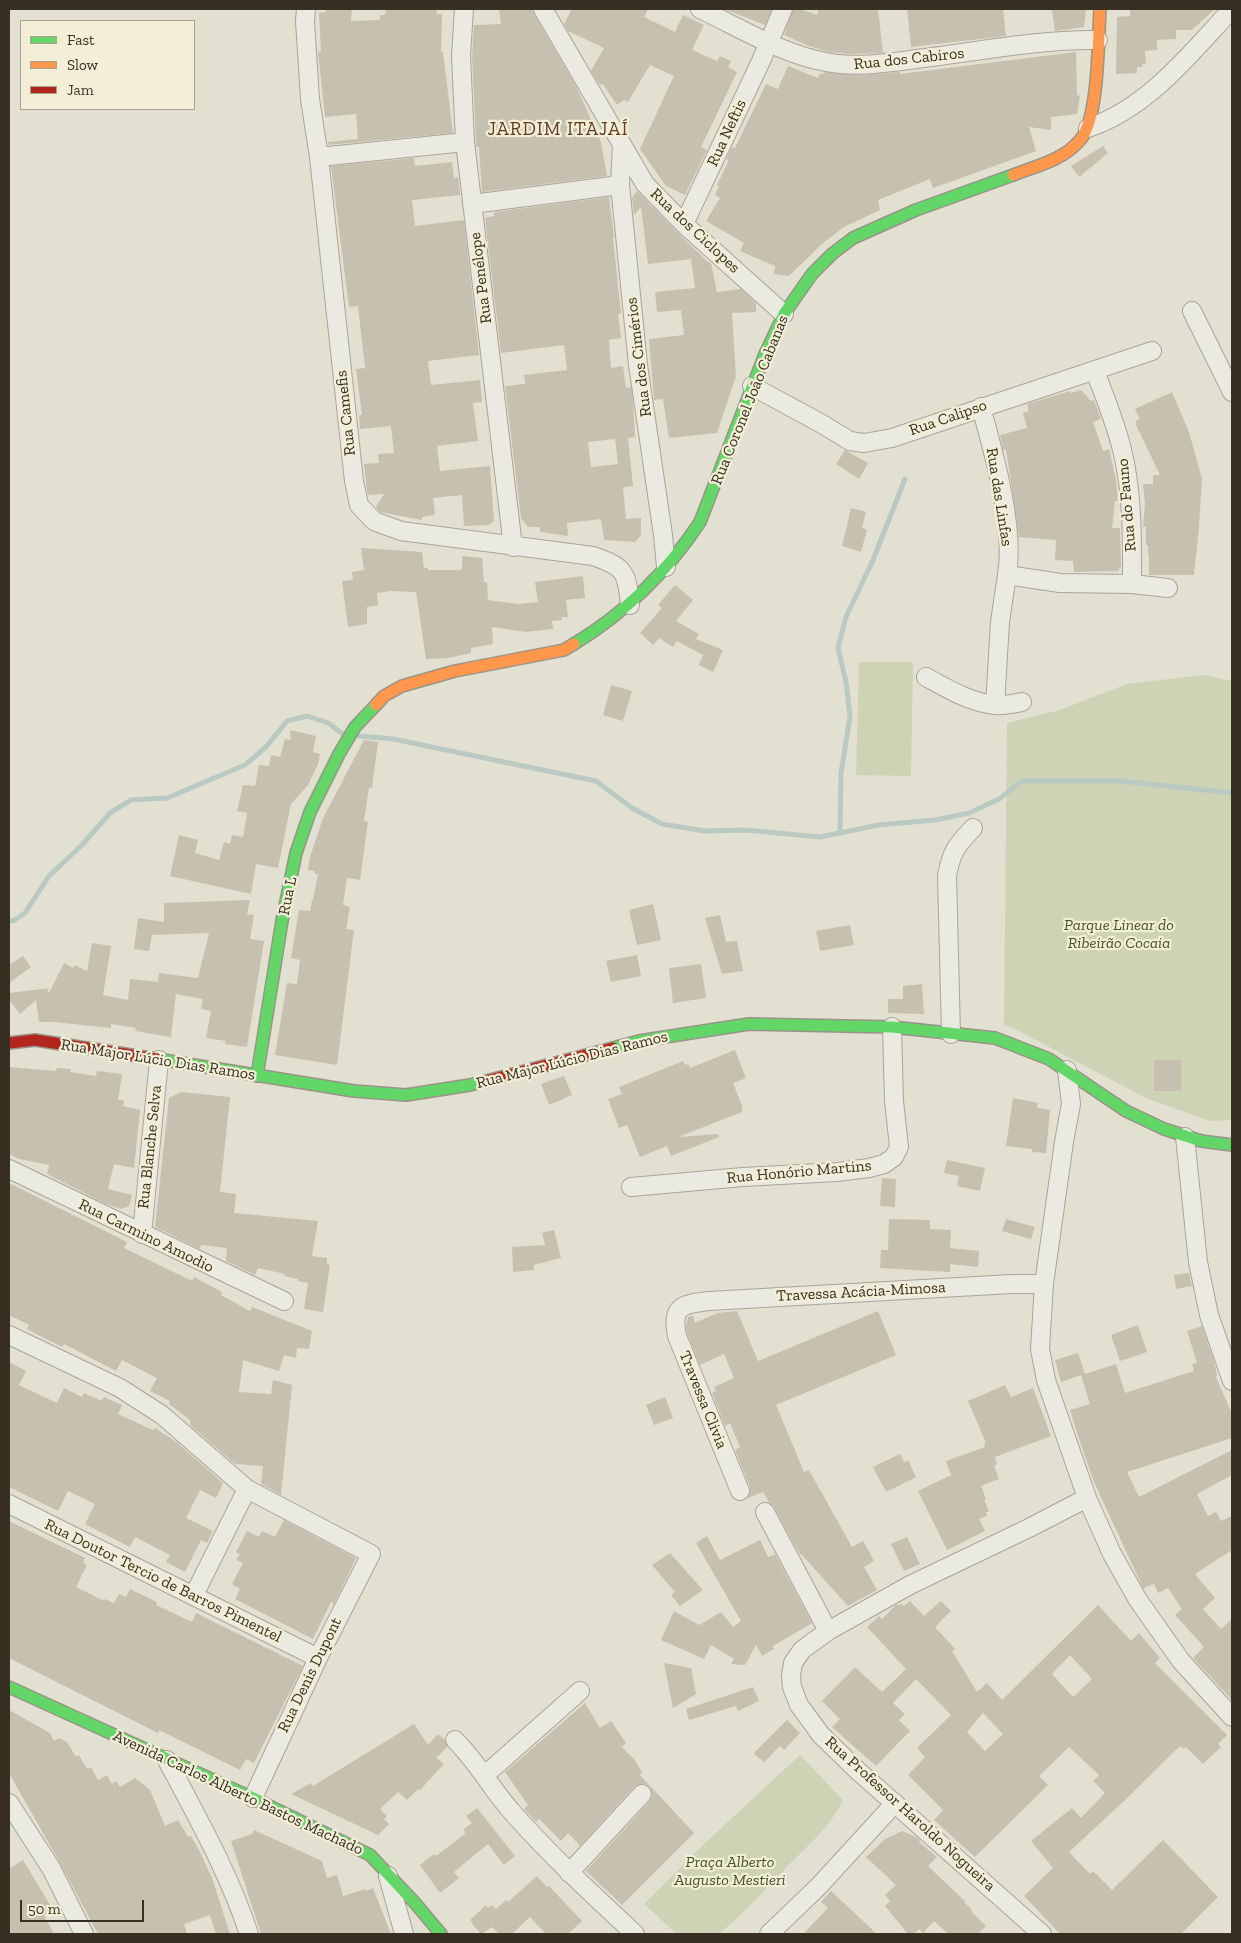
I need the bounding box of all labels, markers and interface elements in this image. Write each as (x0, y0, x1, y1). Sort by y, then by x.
legend (20, 20, 195, 110)
text: Fast (67, 31, 95, 49)
street label: Rua dos Cabiros (853, 44, 965, 74)
text: Slow (67, 56, 98, 74)
text: Jam (67, 81, 94, 99)
street label: Rua Neftis (703, 96, 751, 170)
district label: JARDIM ITAJAÍ (486, 119, 630, 141)
street label: Rua dos Ciclopes (646, 184, 744, 278)
street label: Rua Penélope (466, 231, 496, 325)
street label: Rua dos Cimérios (622, 296, 656, 418)
street label: Rua Coronel João Cabanas (707, 312, 793, 488)
street label: Rua Camefis (332, 369, 360, 457)
street label: Rua Calipso (907, 396, 989, 440)
street label: Rua das Linfas (982, 446, 1016, 548)
street label: Rua do Fauno (1113, 458, 1141, 552)
street label: Rua L (275, 875, 301, 917)
park label: Parque Linear do Ribeirão Cocaia (1064, 915, 1174, 953)
street label: Rua Major Lúcio Dias Ramos (474, 1027, 670, 1093)
street label: Rua Major Lúcio Dias Ramos (59, 1035, 257, 1085)
street label: Rua Blanche Selva (134, 1084, 166, 1210)
street label: Rua Honório Martins (726, 1156, 872, 1188)
street label: Rua Carmino Amodio (75, 1195, 217, 1277)
street label: Travessa Acácia-Mimosa (776, 1278, 946, 1306)
street label: Travessa Clivia (675, 1348, 731, 1452)
street label: Rua Doutor Tercio de Barros Pimentel (41, 1515, 285, 1647)
street label: Rua Denis Dupont (274, 1614, 346, 1736)
street label: Avenida Carlos Alberto Bastos Machado (110, 1726, 366, 1860)
street label: Rua Professor Haroldo Nogueira (821, 1732, 999, 1896)
park label: Praça Alberto Augusto Mestieri (674, 1852, 786, 1890)
scale bar (22, 1890, 146, 1922)
text: 50 m (28, 1900, 61, 1918)

